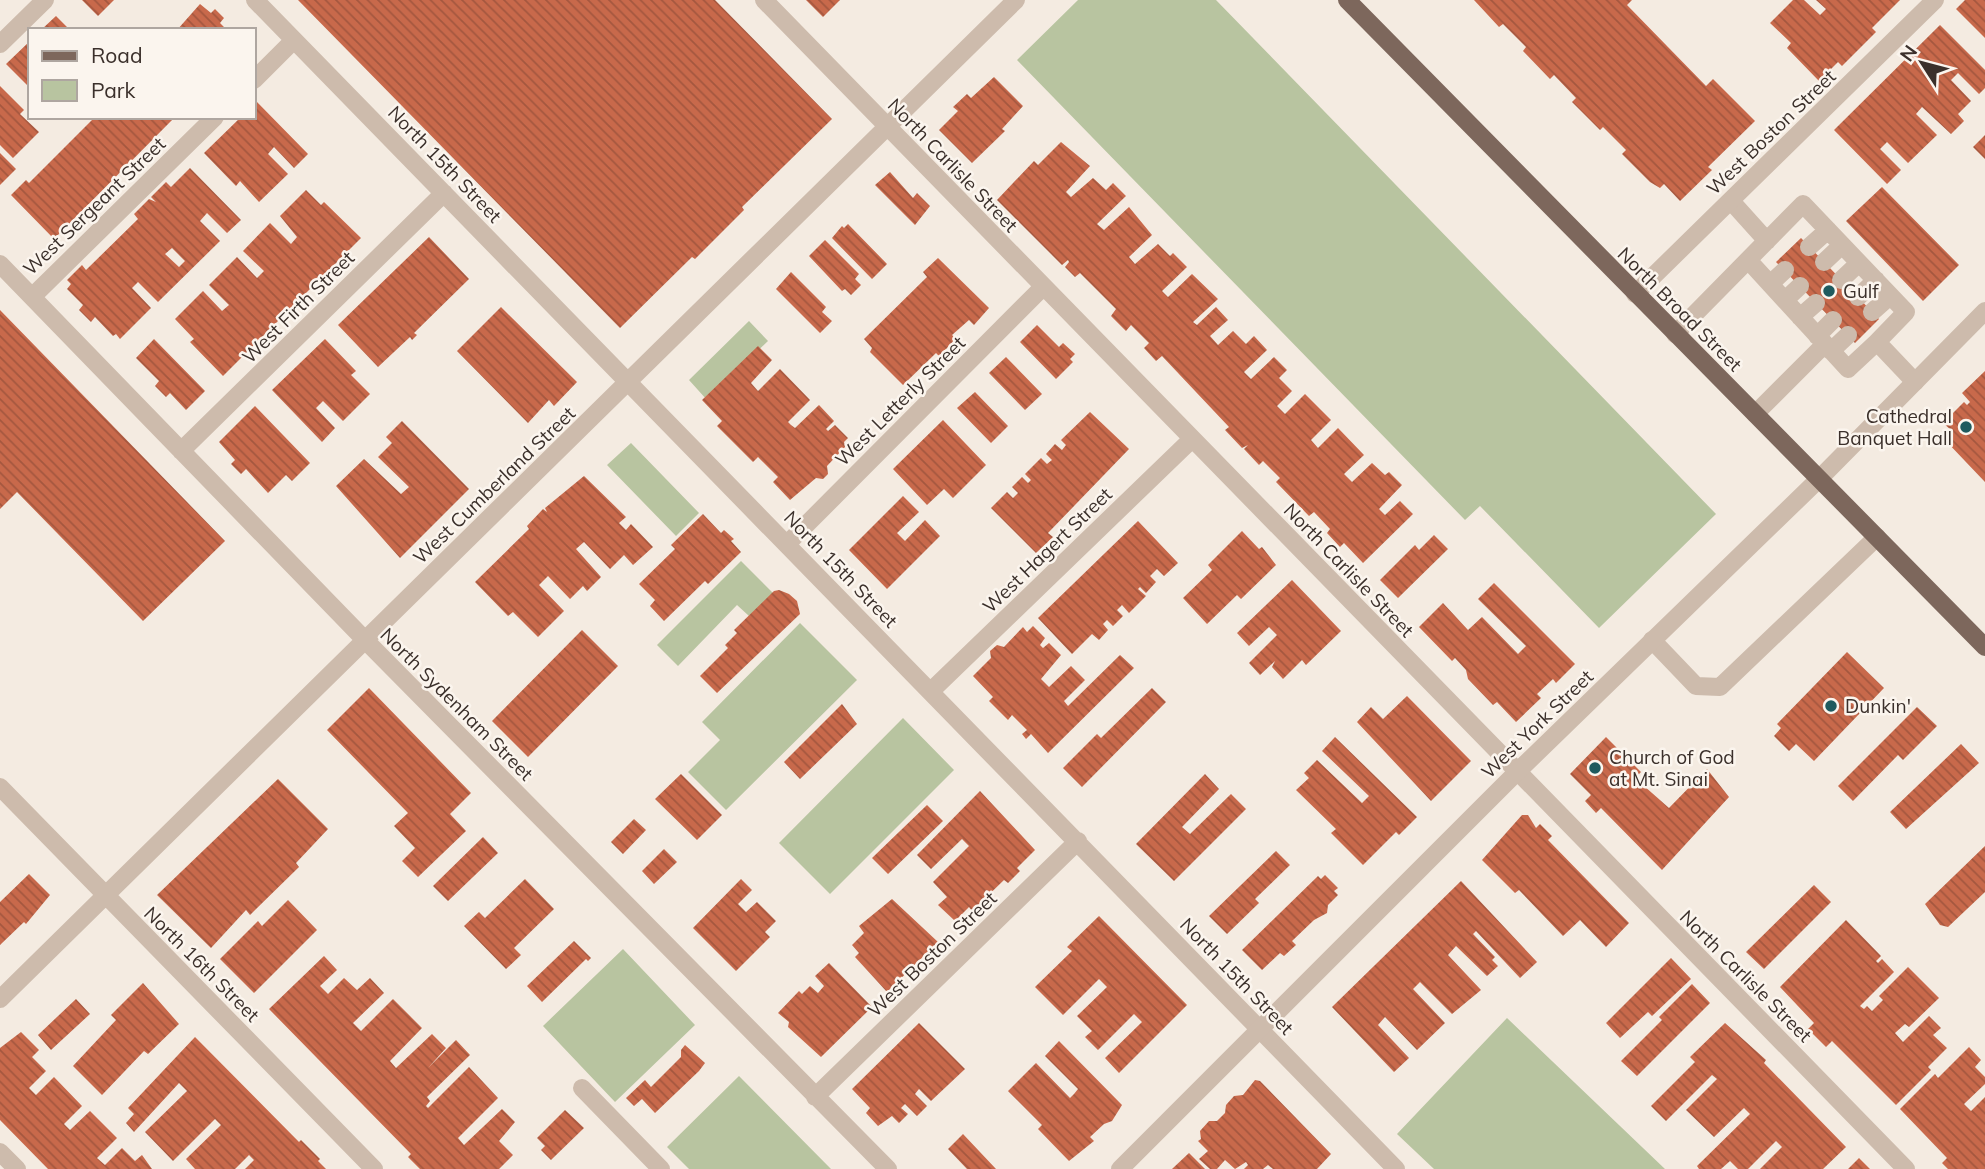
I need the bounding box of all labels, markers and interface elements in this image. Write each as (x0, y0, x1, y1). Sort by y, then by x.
legend (28, 28, 256, 119)
north arrow (1887, 28, 1957, 98)
text: N (1894, 40, 1922, 66)
text: Road (91, 42, 142, 68)
street label: West Boston Street (1701, 64, 1841, 200)
text: Park (91, 77, 135, 103)
street label: North Carlisle Street (883, 93, 1023, 237)
street label: North 15th Street (383, 101, 507, 228)
street label: West Sergeant Street (18, 132, 170, 280)
street label: North Broad Street (1613, 242, 1747, 376)
street label: West Firth Street (237, 246, 359, 368)
place label: Gulf (1843, 279, 1879, 303)
marker: Gulf (1821, 283, 1837, 299)
street label: West Letterly Street (830, 331, 970, 471)
street label: West Cumberland Street (408, 401, 580, 569)
place label: Cathedral Banquet Hall (1837, 404, 1952, 450)
marker: Cathedral Banquet Hall (1958, 419, 1974, 435)
street label: West Hagert Street (977, 482, 1117, 618)
street label: North Carlisle Street (1279, 498, 1419, 642)
street label: North 15th Street (779, 506, 903, 633)
street label: North Sydenham Street (376, 623, 539, 786)
street label: West York Street (1476, 664, 1598, 783)
place label: Dunkin' (1845, 694, 1911, 718)
marker: Dunkin' (1823, 698, 1839, 714)
place label: Church of God at Mt. Sinai (1609, 745, 1735, 791)
marker: Church of God at Mt. Sinai (1587, 760, 1603, 776)
street label: West Boston Street (862, 886, 1002, 1022)
street label: North 16th Street (139, 901, 265, 1027)
street label: North Carlisle Street (1675, 905, 1817, 1047)
street label: North 15th Street (1175, 913, 1299, 1040)

